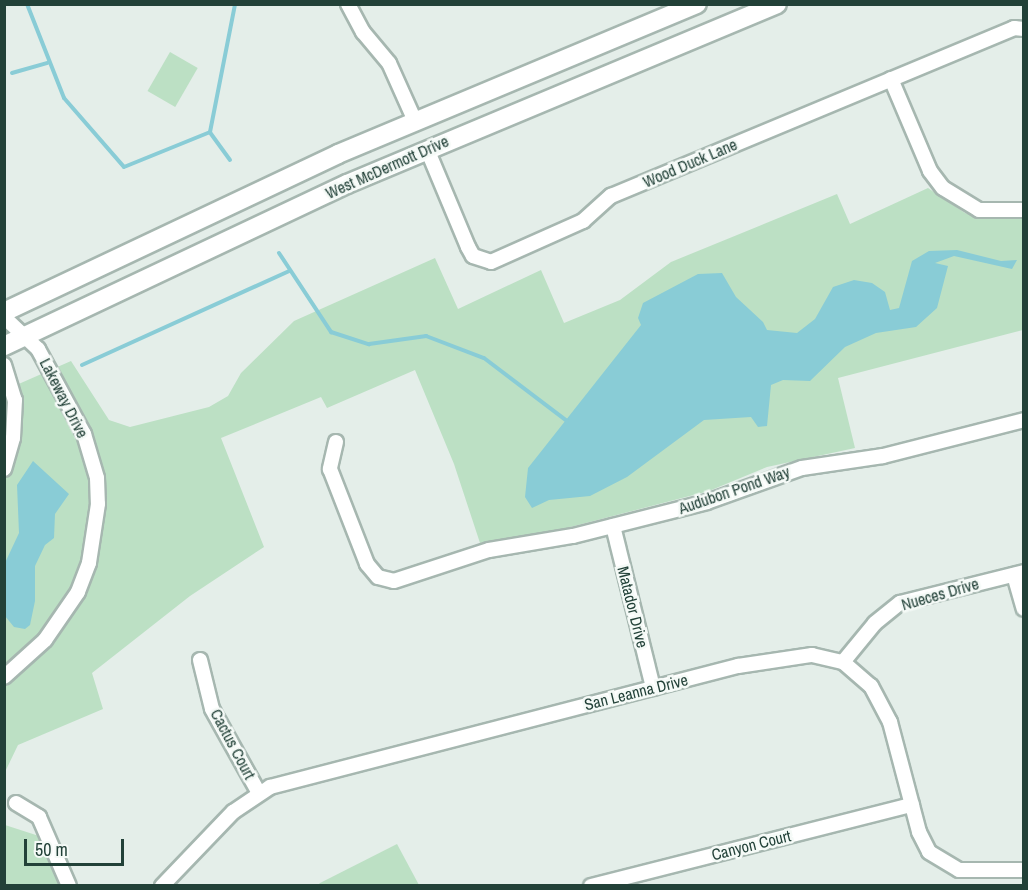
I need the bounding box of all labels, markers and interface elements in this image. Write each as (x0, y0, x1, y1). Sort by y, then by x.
street label: West McDermott Drive (323, 131, 451, 203)
street label: Wood Duck Lane (640, 135, 740, 191)
street label: Lakeway Drive (36, 355, 92, 441)
street label: Audubon Pond Way (676, 462, 792, 518)
street label: Matador Drive (614, 564, 652, 650)
street label: Nueces Drive (899, 574, 981, 614)
street label: San Leanna Drive (582, 670, 690, 714)
street label: Cactus Court (207, 706, 259, 782)
street label: Canyon Court (709, 826, 793, 864)
scale bar (27, 827, 128, 865)
text: 50 m (35, 837, 68, 862)

